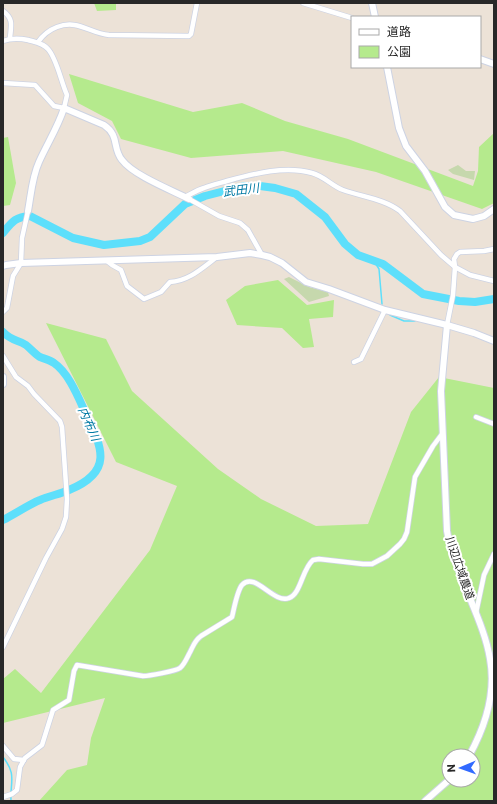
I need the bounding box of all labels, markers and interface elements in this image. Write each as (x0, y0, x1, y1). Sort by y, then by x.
legend (351, 16, 481, 68)
text: 道路 (387, 24, 411, 38)
text: 公園 (387, 44, 411, 58)
water label: 武田川 (222, 180, 262, 198)
water label: 内布川 (76, 404, 104, 445)
street label: 川辺広域農道 (444, 535, 477, 601)
north arrow (441, 748, 481, 788)
text: N (444, 764, 457, 773)

